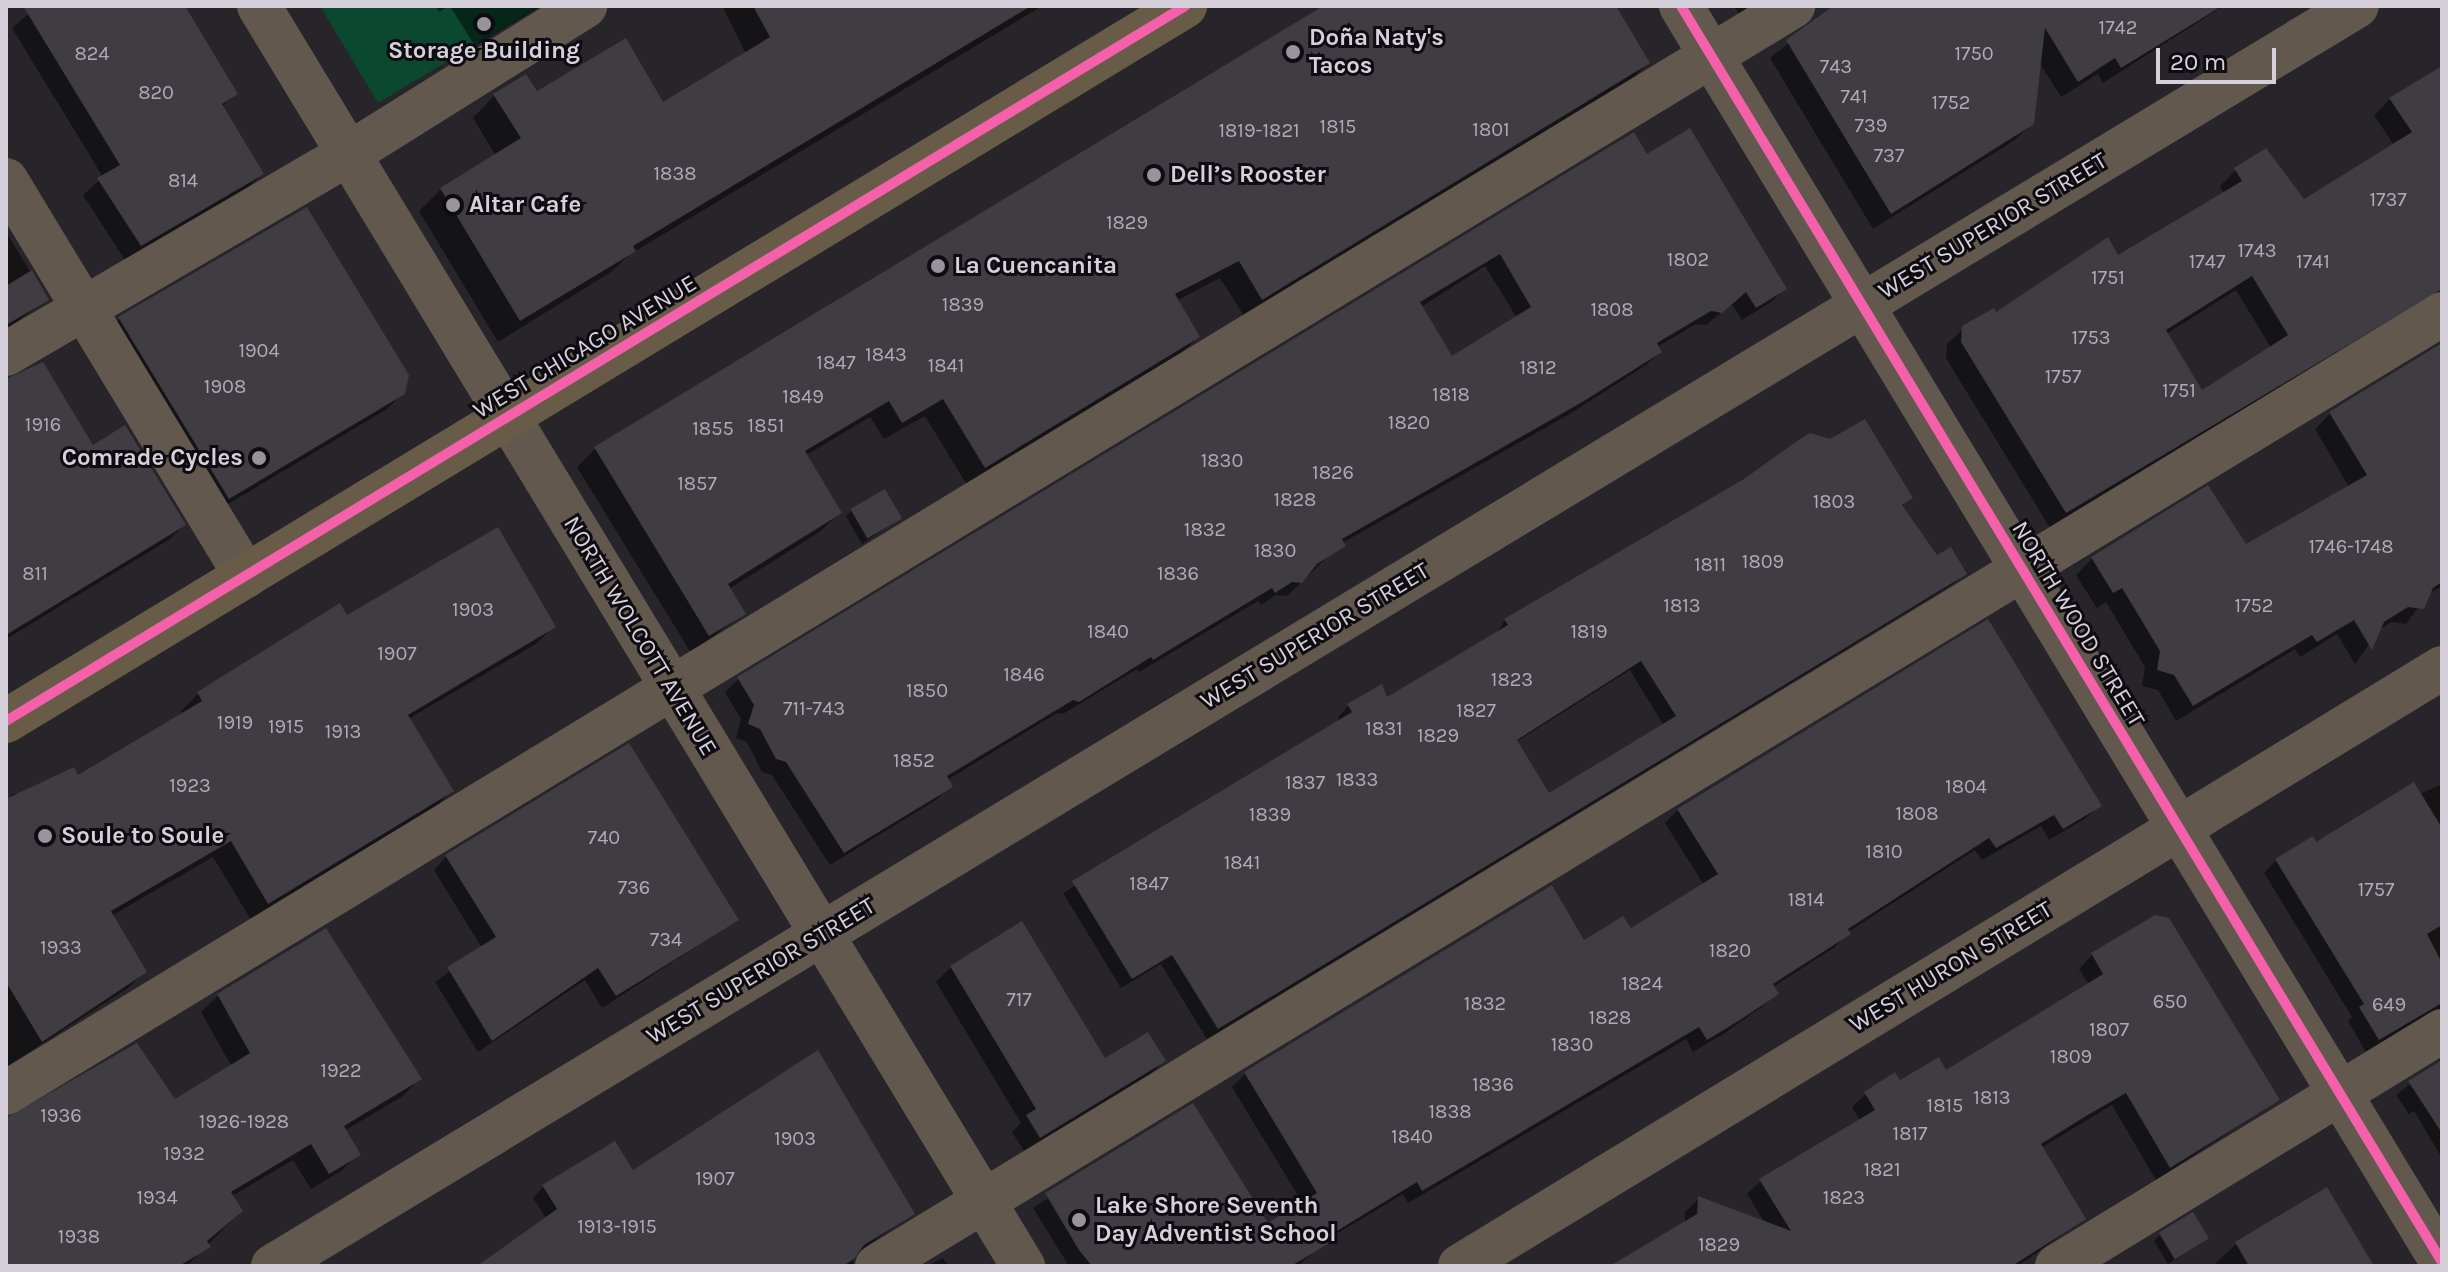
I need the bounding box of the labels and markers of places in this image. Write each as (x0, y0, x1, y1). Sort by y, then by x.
marker: Storage Building (475, 15, 493, 33)
place label: Doña Naty's Tacos (1309, 24, 1444, 80)
place label: Storage Building (388, 37, 580, 65)
marker: Doña Naty's Tacos (1284, 43, 1302, 61)
place label: Dell’s Rooster (1170, 161, 1326, 189)
marker: Dell’s Rooster (1145, 166, 1163, 184)
place label: Altar Cafe (469, 191, 581, 219)
marker: Altar Cafe (444, 196, 462, 214)
place label: La Cuencanita (954, 252, 1117, 280)
marker: La Cuencanita (929, 257, 947, 275)
place label: Comrade Cycles (62, 444, 243, 472)
marker: Comrade Cycles (250, 449, 268, 467)
place label: Soule to Soule (61, 822, 224, 850)
marker: Soule to Soule (36, 827, 54, 845)
place label: Lake Shore Seventh Day Adventist School (1095, 1192, 1337, 1248)
marker: Lake Shore Seventh Day Adventist School (1070, 1211, 1088, 1229)

